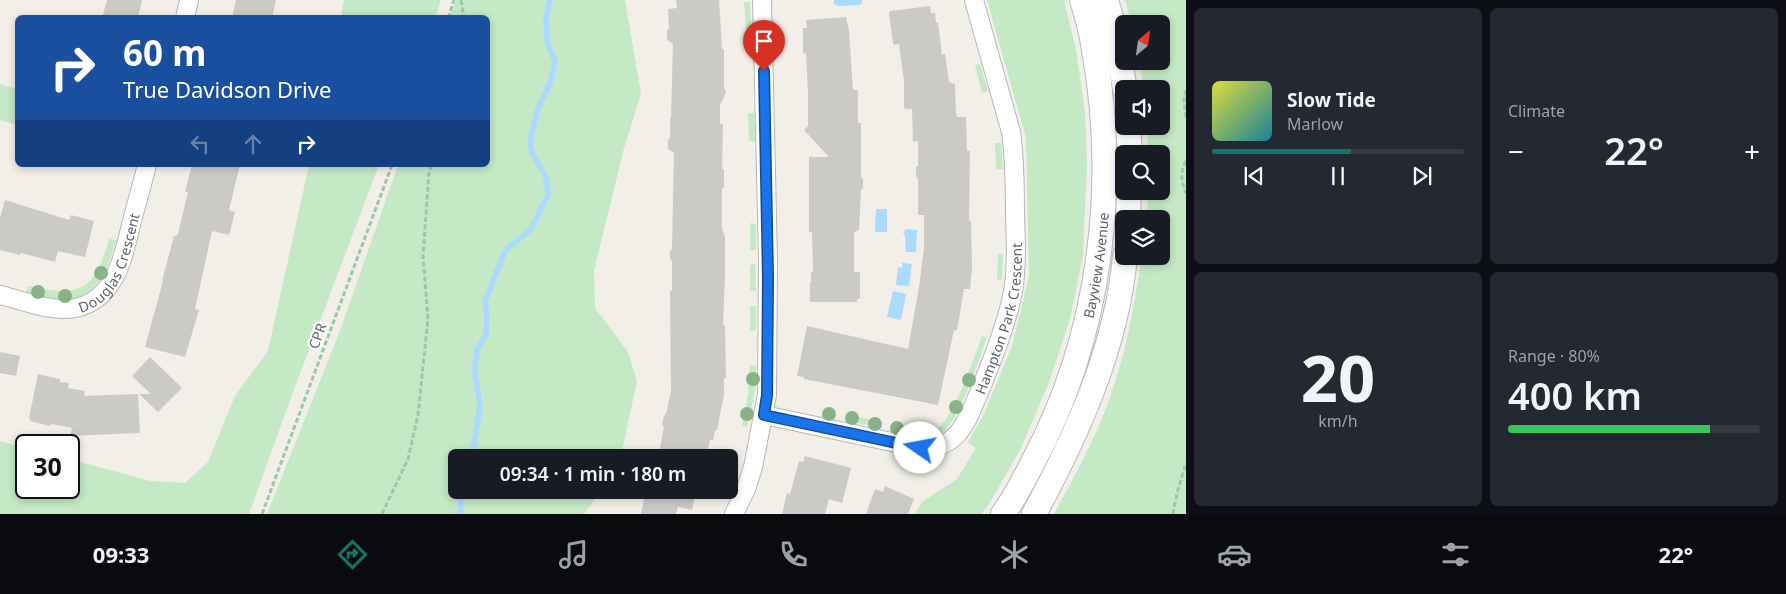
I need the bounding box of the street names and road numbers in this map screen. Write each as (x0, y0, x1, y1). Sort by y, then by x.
street label: Douglas Crescent (75, 211, 143, 316)
street label: Bayview Avenue (1078, 212, 1112, 320)
street label: Hampton Park Crescent (970, 243, 1025, 397)
street label: CPR (304, 320, 330, 351)

